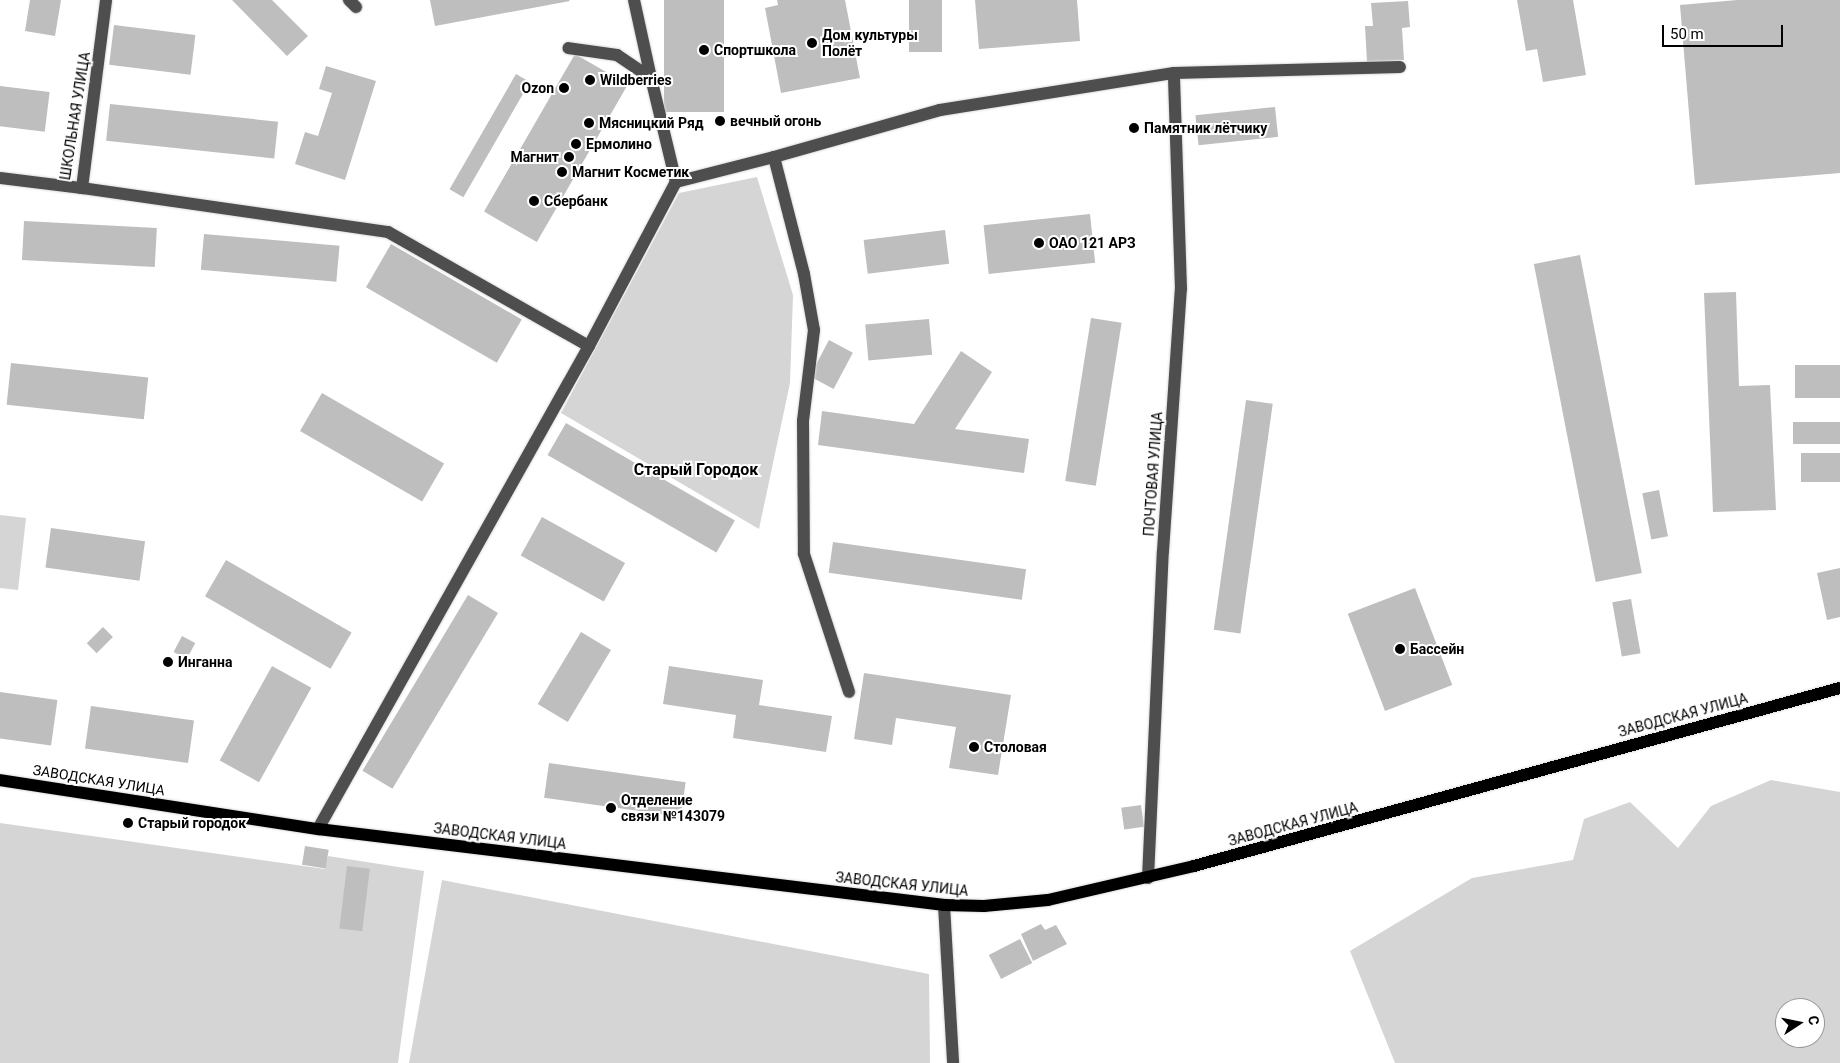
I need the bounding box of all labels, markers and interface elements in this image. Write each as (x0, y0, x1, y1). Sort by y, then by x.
scale bar (1665, 15, 1786, 47)
text: 50 m (1670, 25, 1704, 43)
place label: Дом культуры Полёт (822, 27, 918, 59)
marker: Дом культуры Полёт (806, 37, 818, 49)
place label: Спортшкола (714, 42, 796, 58)
marker: Спортшкола (698, 44, 710, 56)
street label: ШКОЛЬНАЯ УЛИЦА (57, 51, 93, 181)
place label: Wildberries (600, 72, 672, 88)
marker: Wildberries (584, 74, 596, 86)
place label: Ozon (522, 80, 554, 96)
marker: Ozon (558, 82, 570, 94)
place label: вечный огонь (730, 113, 821, 129)
place label: Мясницкий Ряд (599, 115, 704, 131)
marker: вечный огонь (714, 115, 726, 127)
marker: Мясницкий Ряд (583, 117, 595, 129)
place label: Памятник лётчику (1144, 120, 1267, 136)
marker: Памятник лётчику (1128, 122, 1140, 134)
place label: Ермолино (586, 136, 652, 152)
marker: Ермолино (570, 138, 582, 150)
place label: Магнит (510, 149, 559, 165)
marker: Магнит (563, 151, 575, 163)
place label: Магнит Косметик (572, 164, 689, 180)
marker: Магнит Косметик (556, 166, 568, 178)
place label: Сбербанк (544, 193, 608, 209)
marker: Сбербанк (528, 195, 540, 207)
place label: OAO 121 АРЗ (1049, 235, 1136, 251)
marker: OAO 121 АРЗ (1033, 237, 1045, 249)
street label: ПОЧТОВАЯ УЛИЦА (1140, 411, 1166, 537)
district label: Старый Городок (634, 460, 758, 480)
place label: Бассейн (1410, 641, 1464, 657)
marker: Бассейн (1394, 643, 1406, 655)
place label: Инганна (178, 654, 232, 670)
marker: Инганна (162, 656, 174, 668)
street label: ЗАВОДСКАЯ УЛИЦА (1616, 690, 1750, 740)
place label: Столовая (984, 739, 1047, 755)
marker: Столовая (968, 741, 980, 753)
street label: ЗАВОДСКАЯ УЛИЦА (32, 761, 166, 799)
place label: Отделение связи №143079 (621, 792, 725, 824)
street label: ЗАВОДСКАЯ УЛИЦА (1226, 799, 1360, 849)
marker: Отделение связи №143079 (605, 802, 617, 814)
place label: Старый городок (138, 815, 246, 831)
marker: Старый городок (122, 817, 134, 829)
street label: ЗАВОДСКАЯ УЛИЦА (433, 820, 567, 852)
street label: ЗАВОДСКАЯ УЛИЦА (835, 869, 969, 899)
north arrow (1775, 998, 1825, 1048)
text: С (1805, 1014, 1822, 1026)

